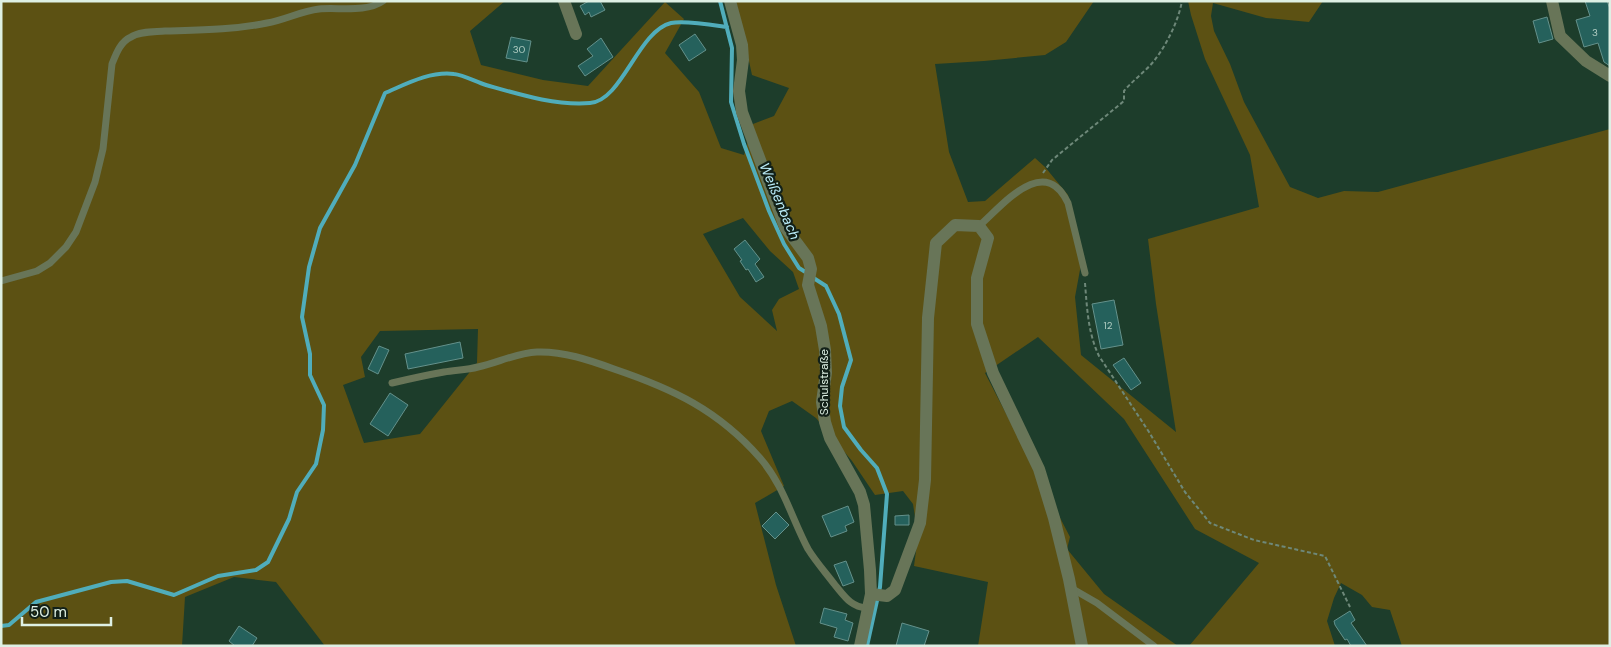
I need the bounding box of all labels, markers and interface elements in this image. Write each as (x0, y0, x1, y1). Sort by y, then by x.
house number: 3 (1592, 26, 1598, 39)
house number: 30 (513, 43, 526, 56)
water label: Weißenbach (756, 160, 804, 242)
house number: 12 (1104, 319, 1113, 332)
street label: Schulstraße (816, 349, 832, 415)
scale bar (22, 594, 111, 626)
text: 50 m (30, 602, 67, 622)

